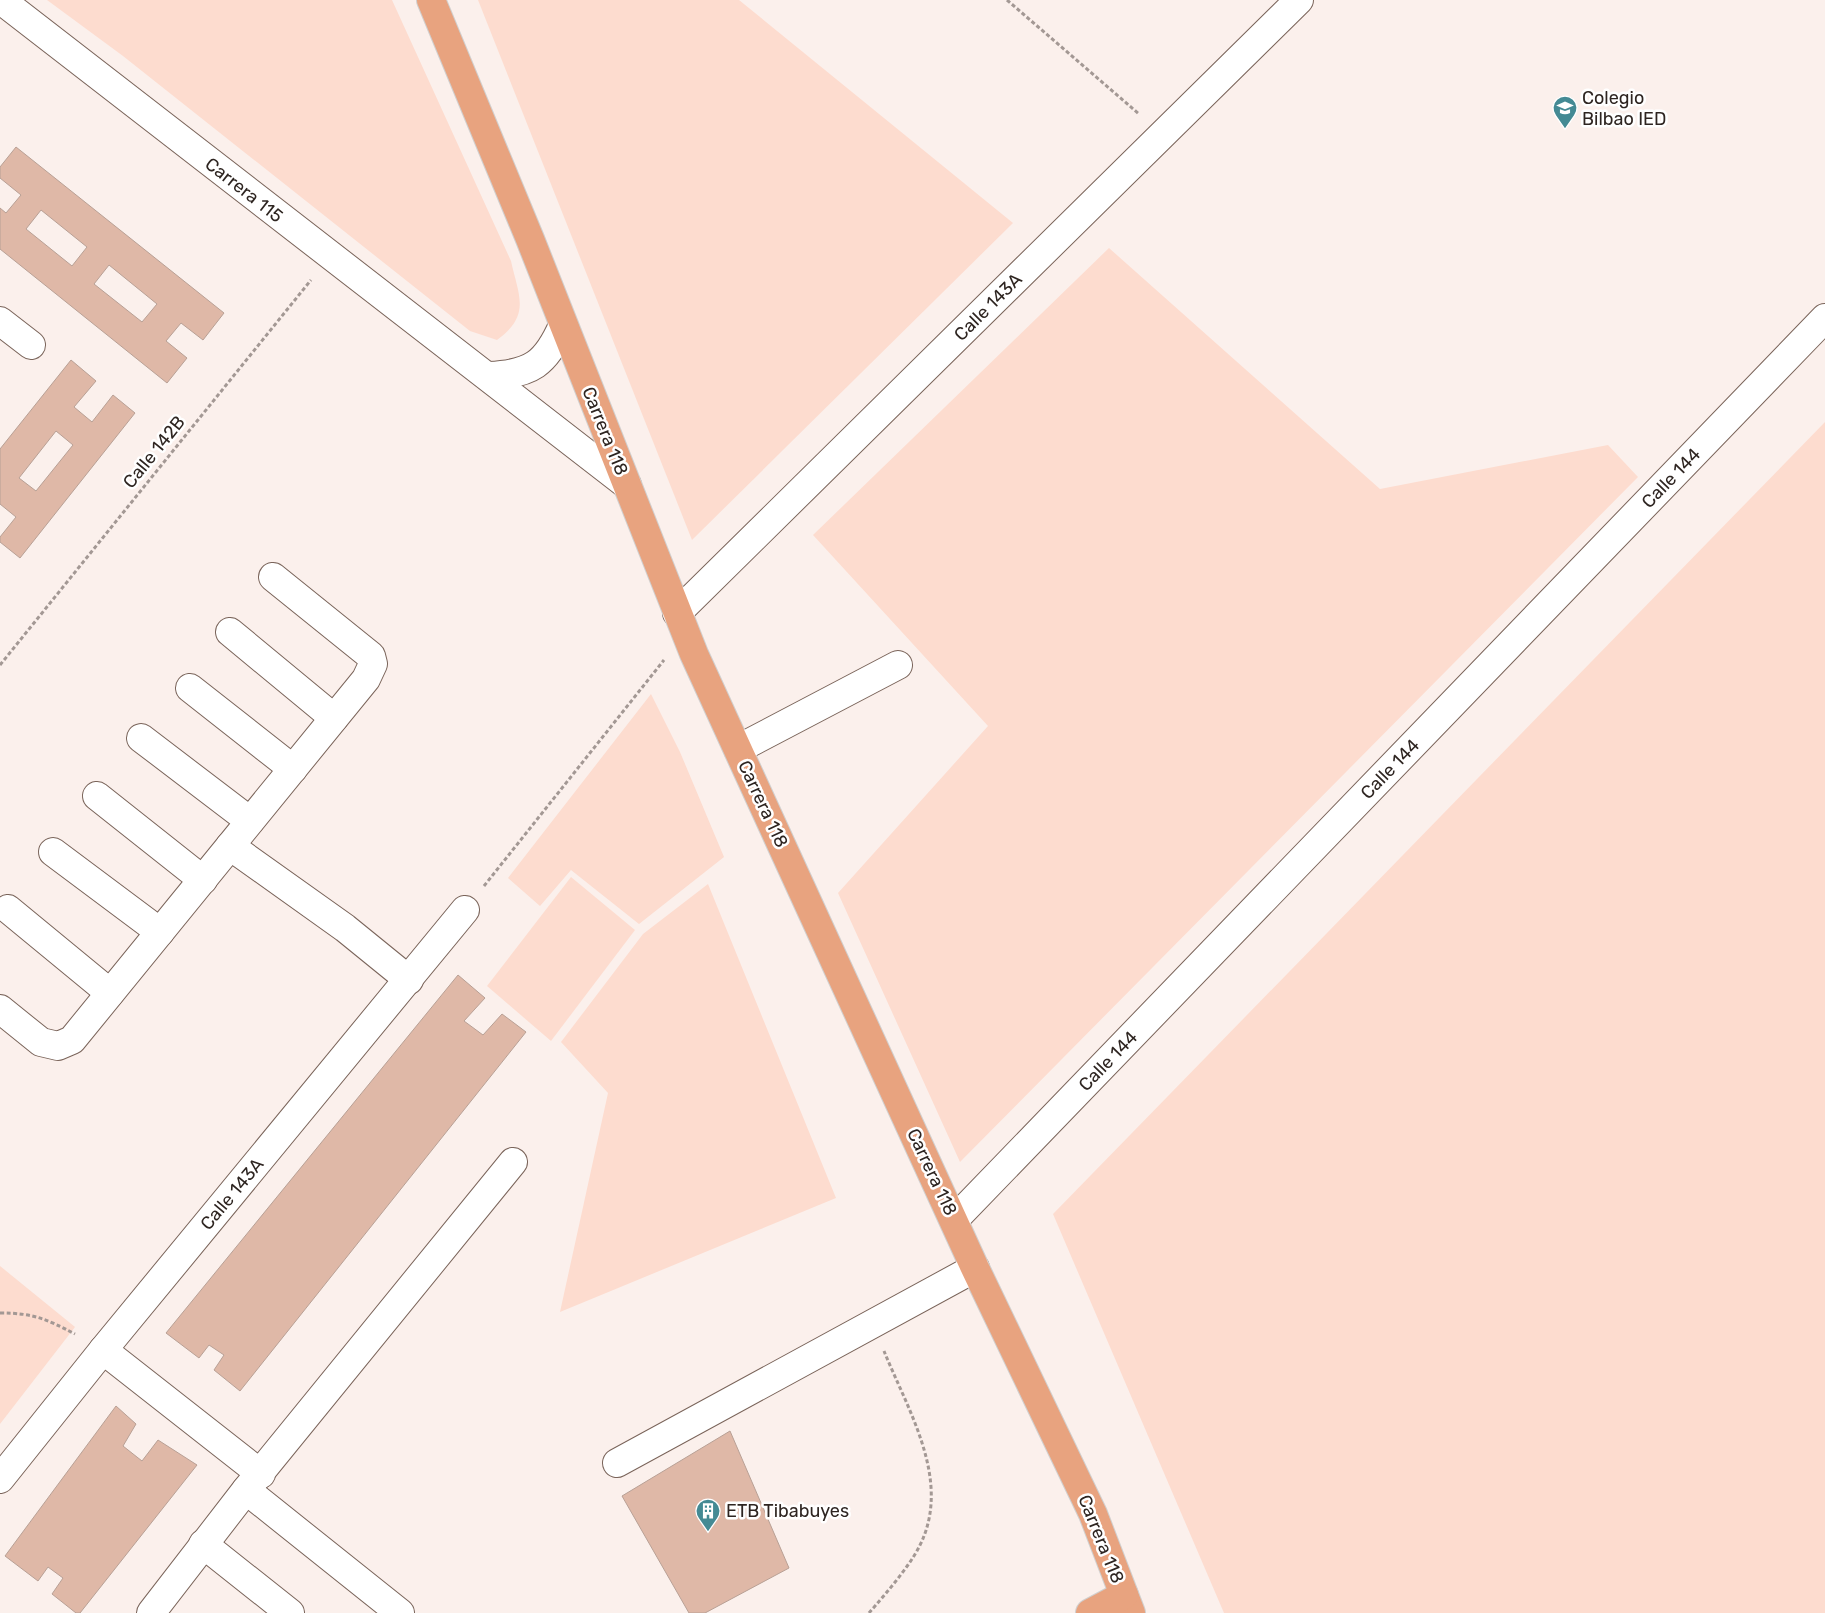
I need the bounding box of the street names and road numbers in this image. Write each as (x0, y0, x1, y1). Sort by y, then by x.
street label: Carrera 115 (201, 153, 287, 227)
street label: Calle 143A (949, 268, 1027, 346)
street label: Carrera 118 (577, 384, 633, 478)
street label: Calle 142B (118, 411, 190, 493)
street label: Calle 144 (1637, 443, 1705, 513)
street label: Calle 144 (1356, 734, 1424, 804)
street label: Carrera 118 (733, 757, 793, 851)
street label: Calle 144 (1074, 1026, 1142, 1096)
street label: Carrera 118 (902, 1125, 962, 1219)
street label: Calle 143A (196, 1154, 268, 1234)
street label: Carrera 118 (1073, 1492, 1129, 1586)

